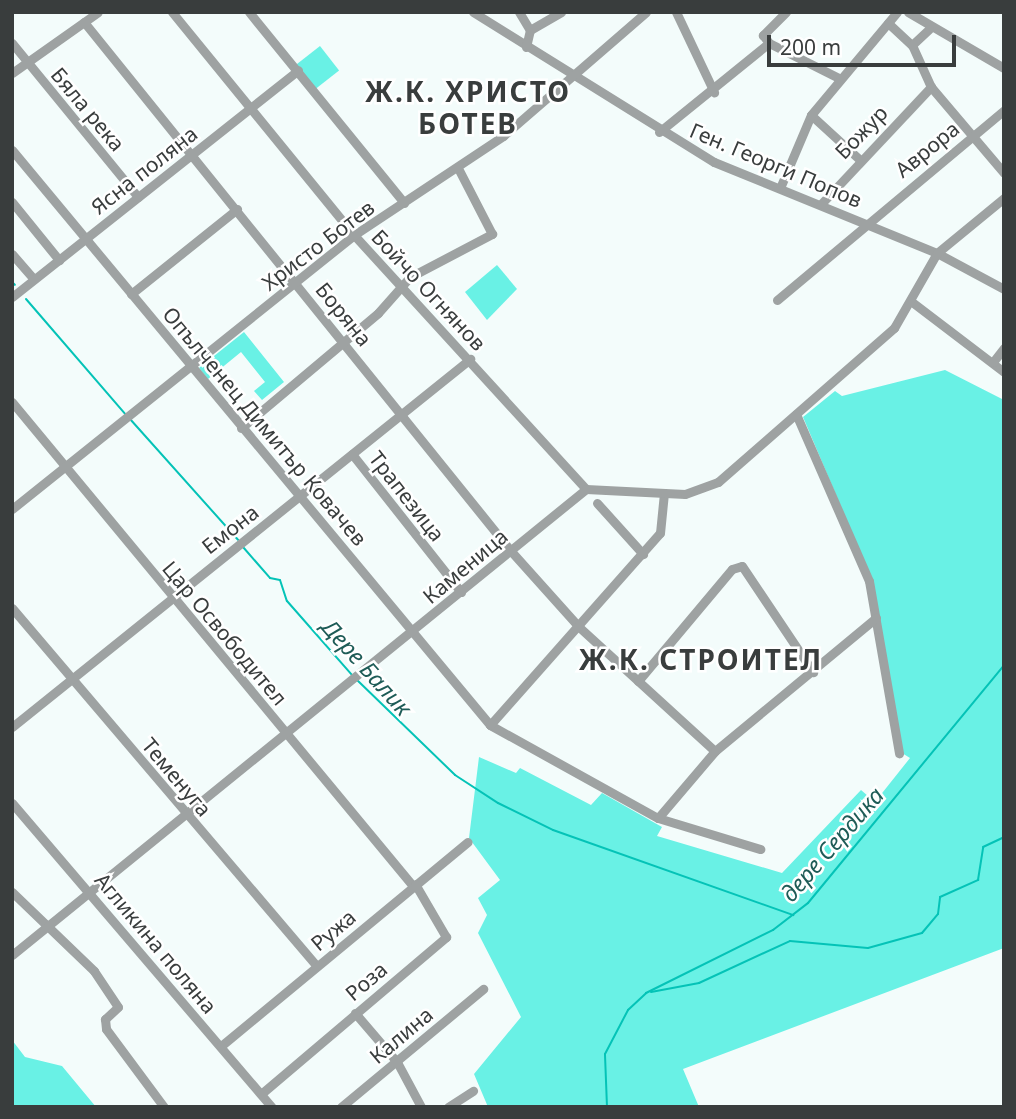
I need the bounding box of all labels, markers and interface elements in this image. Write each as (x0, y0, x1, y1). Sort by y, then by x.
scale bar (771, 21, 960, 65)
text: 200 m (780, 33, 841, 61)
street label: Бяла река (46, 62, 130, 156)
district label: Ж.К. ХРИСТО БОТЕВ (366, 74, 570, 140)
street label: Божур (830, 100, 892, 164)
street label: Аврора (890, 116, 964, 182)
street label: Ген. Георги Попов (686, 117, 866, 213)
street label: Ясна поляна (86, 121, 202, 219)
street label: Христо Ботев (257, 195, 379, 295)
street label: Бойчо Огнянов (367, 224, 491, 356)
street label: Боряна (311, 277, 377, 351)
street label: Опълченец Димитър Ковачев (158, 301, 372, 551)
street label: Трапезица (364, 446, 450, 546)
street label: Емона (197, 499, 263, 559)
street label: Каменица (418, 523, 512, 609)
street label: Цар Освободител (157, 556, 293, 710)
water label: Дере Балик (316, 613, 418, 721)
district label: Ж.К. СТРОИТЕЛ (580, 642, 822, 676)
street label: Теменуга (137, 733, 217, 821)
water label: дере Сердика (775, 781, 889, 907)
street label: Агликина поляна (90, 868, 222, 1018)
street label: Ружа (306, 904, 360, 956)
street label: Роза (340, 956, 392, 1006)
street label: Калина (364, 1001, 438, 1069)

